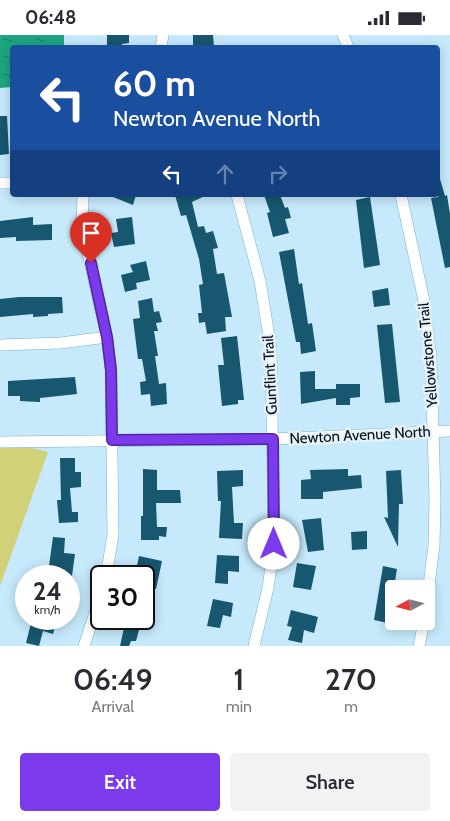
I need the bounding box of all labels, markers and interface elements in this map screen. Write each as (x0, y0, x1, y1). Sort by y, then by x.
text: 06:48 (25, 6, 77, 29)
text: 60 m (113, 62, 196, 105)
icon: left (30, 65, 95, 130)
text: Newton Avenue North (113, 105, 320, 132)
icon: left (158, 160, 186, 188)
icon: ahead (211, 160, 239, 188)
icon: right (264, 160, 292, 188)
pin (70, 212, 112, 263)
icon: arrive (77, 219, 105, 247)
street label: Yellowstone Trail (414, 301, 442, 409)
street label: Gunflint Trail (259, 334, 281, 415)
street label: Newton Avenue North (289, 422, 431, 448)
position arrow (247, 517, 299, 569)
speed limit sign: 30 (90, 565, 155, 630)
text: 24 (33, 576, 62, 606)
north arrow (385, 580, 435, 630)
map controls (385, 580, 435, 630)
text: km/h (34, 602, 61, 617)
text: 06:49 (73, 661, 153, 698)
text: 1 (234, 661, 244, 698)
text: 270 (325, 661, 377, 698)
text: Arrival (92, 697, 134, 716)
text: min (226, 697, 252, 716)
text: m (344, 697, 358, 716)
button: Exit (20, 753, 220, 811)
button: Share (230, 753, 430, 811)

